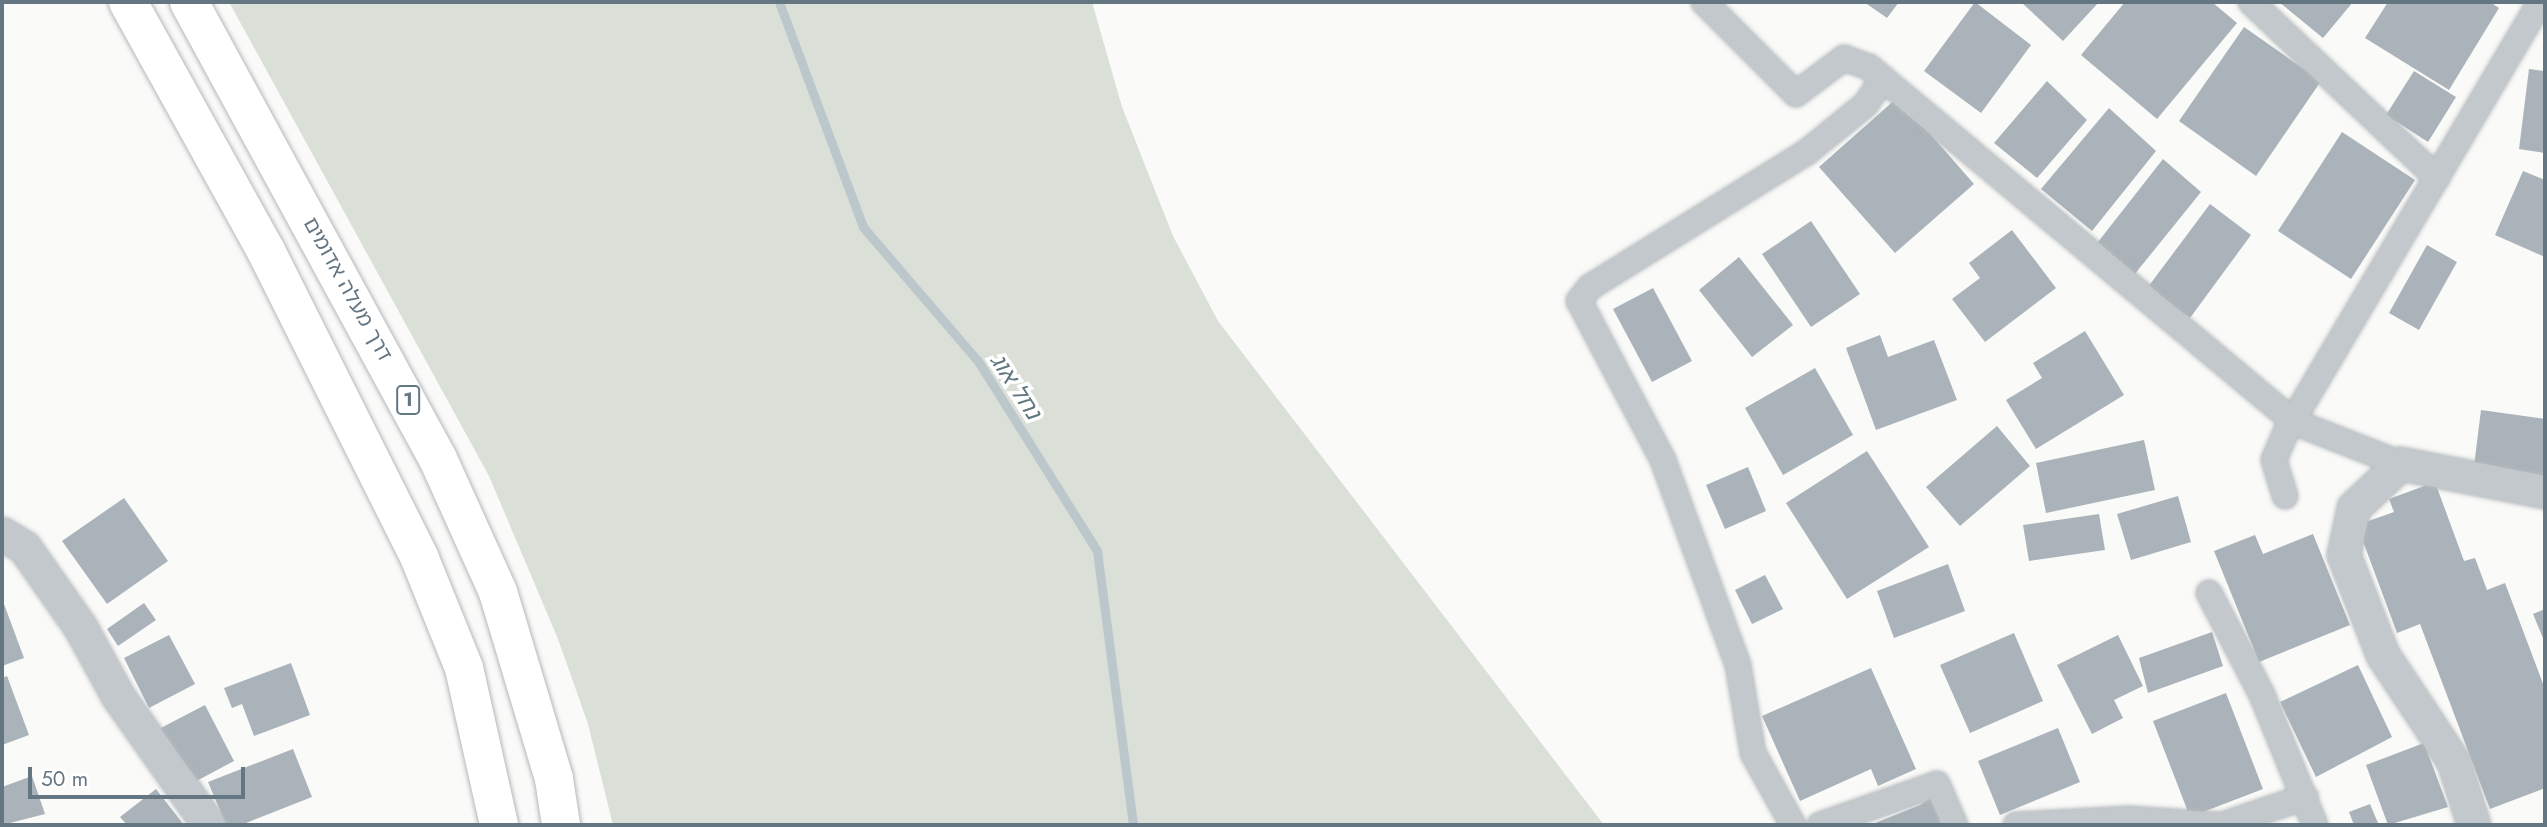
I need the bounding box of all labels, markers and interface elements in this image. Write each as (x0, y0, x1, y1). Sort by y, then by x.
street label: דרך מעלה אדומים (298, 213, 398, 365)
water label: נחל אוג (985, 348, 1047, 424)
road number: 1 (396, 384, 420, 416)
scale bar (32, 754, 248, 798)
text: 50 m (41, 764, 88, 794)

